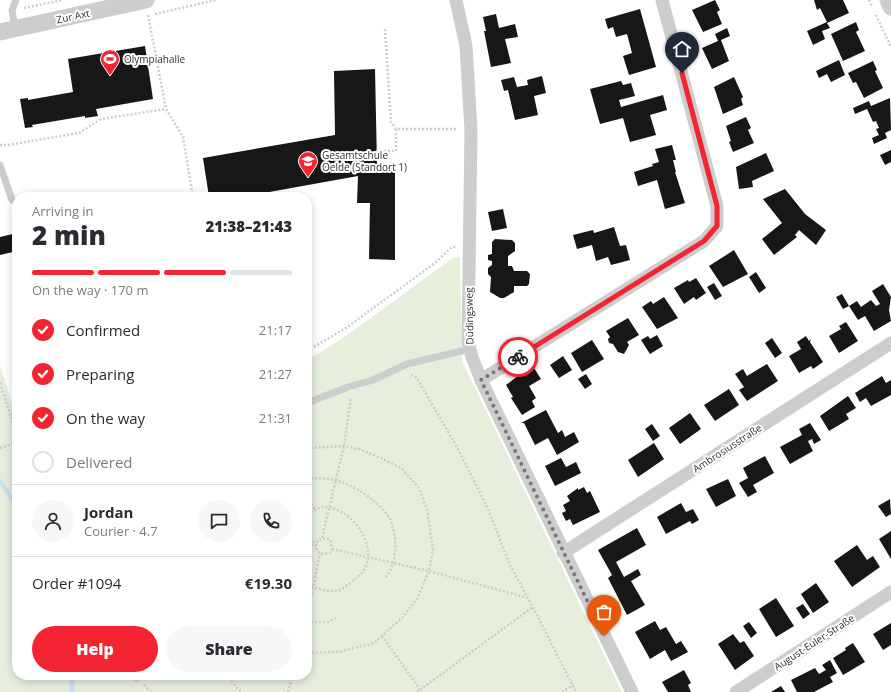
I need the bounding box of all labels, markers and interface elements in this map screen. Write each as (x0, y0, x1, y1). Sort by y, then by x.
street label: Zur Axt (55, 6, 91, 26)
pin (665, 32, 699, 73)
icon: home (671, 38, 693, 60)
sports icon: Olympiahalle (99, 48, 121, 76)
place label: Olympiahalle (124, 52, 186, 66)
place label: Gesamtschule Oelde (Standort 1) (322, 148, 407, 174)
school or university icon: Gesamtschule Oelde (Standort 1) (297, 150, 319, 178)
text: Arriving in (32, 202, 94, 220)
text: 21:38–21:43 (206, 216, 292, 236)
text: 2 min (32, 217, 106, 253)
text: On the way · 170 m (32, 281, 148, 299)
street label: Düdingsweg (461, 287, 476, 345)
icon: check (32, 319, 54, 341)
text: Confirmed (66, 320, 140, 340)
text: 21:17 (259, 321, 292, 339)
courier (498, 337, 538, 377)
icon: bike (507, 346, 529, 368)
icon: check (32, 363, 54, 385)
text: Preparing (66, 364, 134, 384)
text: 21:27 (259, 365, 292, 383)
icon: check (32, 407, 54, 429)
text: On the way (66, 408, 145, 428)
text: 21:31 (259, 409, 292, 427)
street label: Ambrosiusstraße (690, 420, 765, 476)
text: Delivered (66, 452, 133, 472)
button: person (32, 500, 74, 542)
button: chat (198, 500, 240, 542)
button: phone (250, 500, 292, 542)
text: Jordan (84, 502, 133, 522)
text: Courier · 4.7 (84, 522, 158, 540)
text: Order #1094 (32, 573, 121, 593)
text: €19.30 (245, 573, 292, 593)
pin (587, 595, 621, 636)
icon: bag (593, 601, 615, 623)
street label: August-Euler-Straße (771, 611, 857, 673)
button: Help (32, 626, 158, 672)
button: Share (166, 626, 292, 672)

